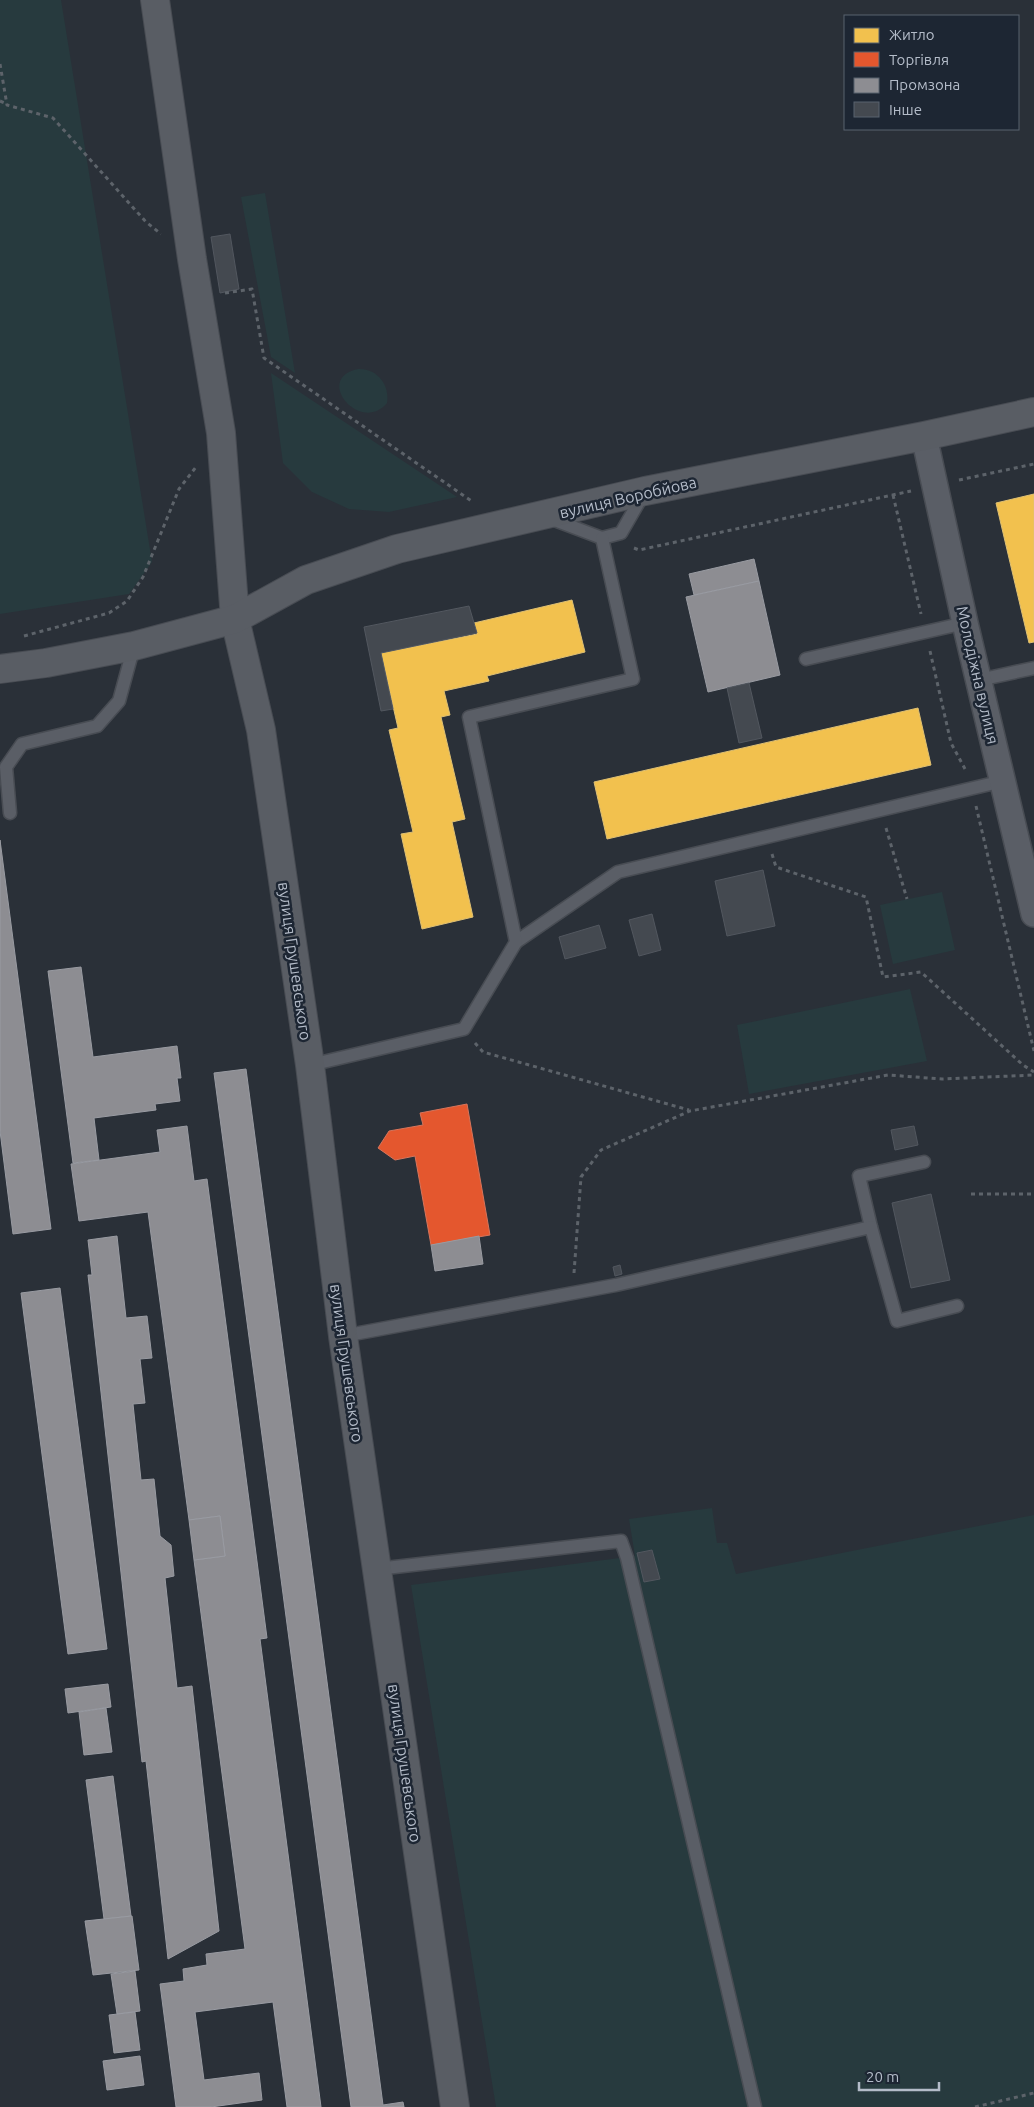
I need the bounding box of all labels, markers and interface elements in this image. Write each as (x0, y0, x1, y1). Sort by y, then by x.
legend (844, 15, 1019, 130)
text: Житло (889, 26, 935, 43)
text: Торгівля (889, 51, 949, 68)
text: Промзона (889, 76, 960, 93)
text: Інше (889, 101, 922, 118)
street label: вулиця Воробйова (558, 472, 698, 522)
street label: Молодіжна вулиця (953, 604, 1003, 746)
street label: вулиця Грушевського (275, 881, 315, 1041)
street label: вулиця Грушевського (327, 1283, 367, 1443)
street label: вулиця Грушевського (385, 1683, 425, 1843)
scale bar (859, 2060, 939, 2092)
text: 20 m (866, 2068, 899, 2085)

